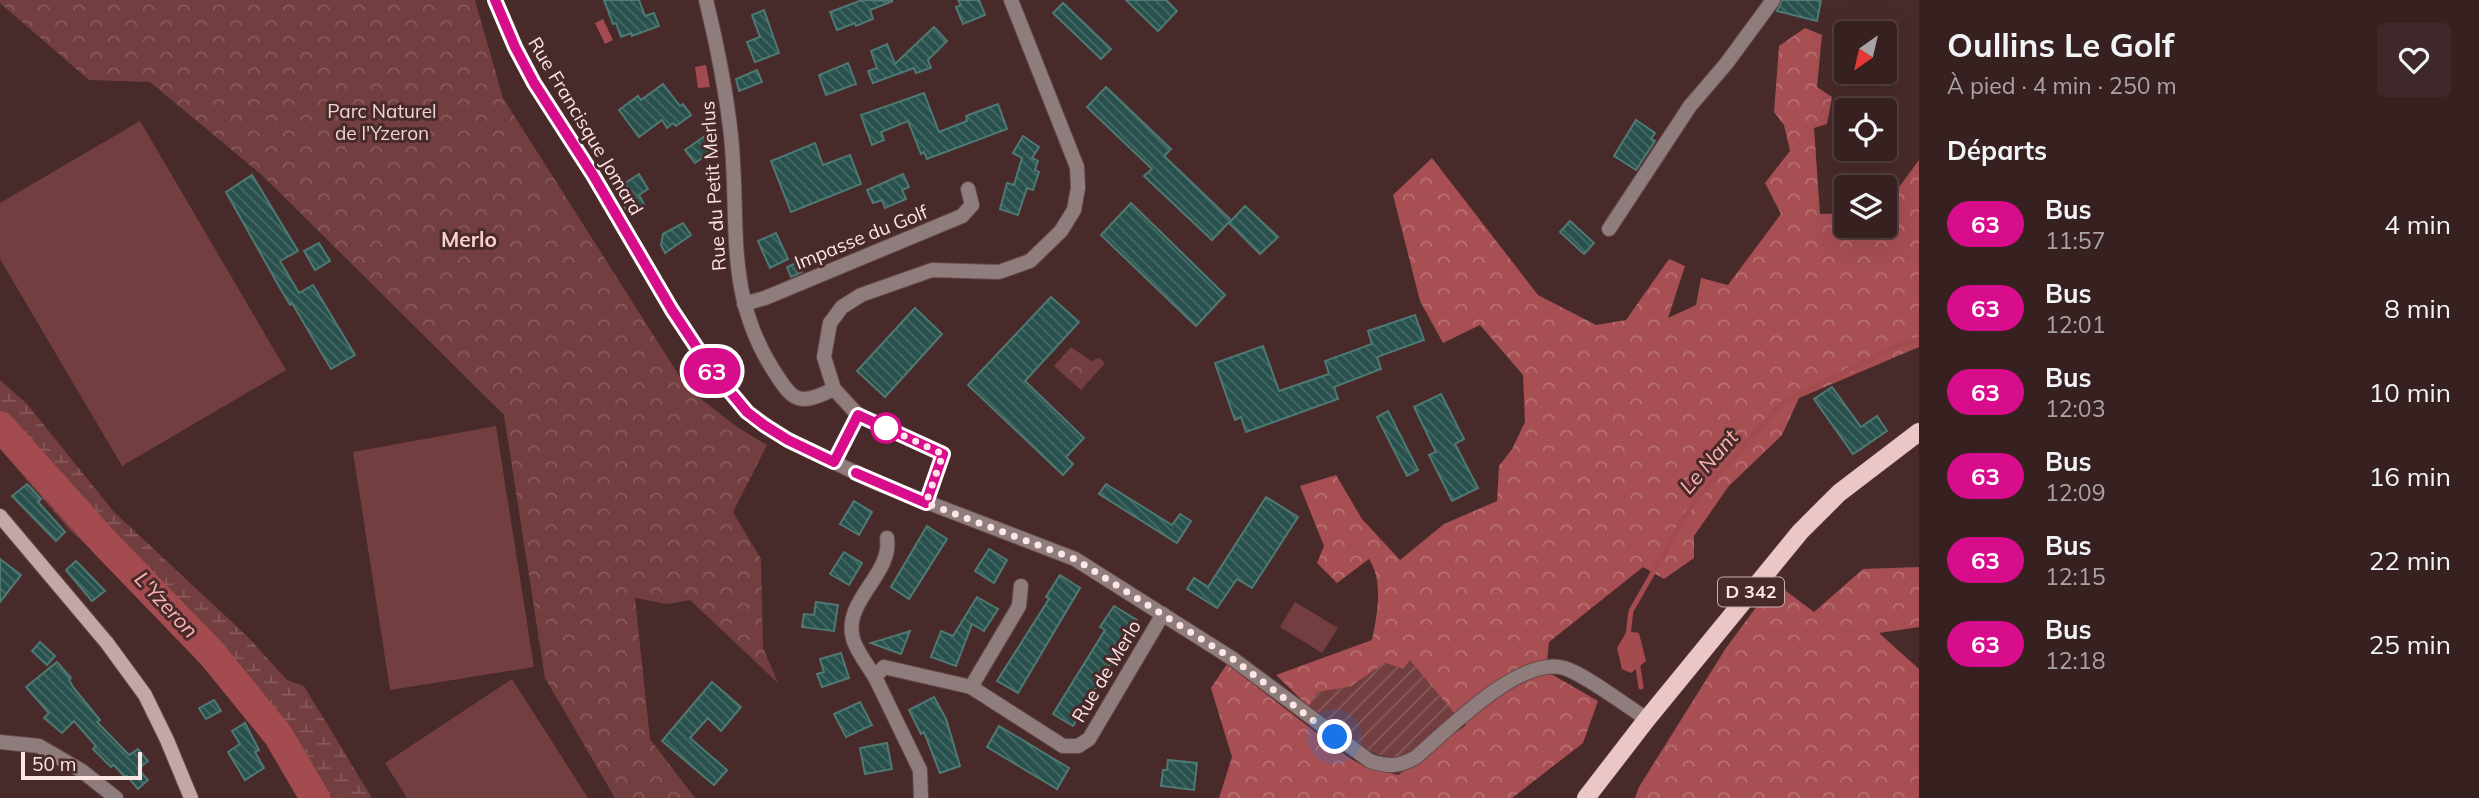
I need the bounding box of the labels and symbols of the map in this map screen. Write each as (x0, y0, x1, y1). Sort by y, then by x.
north arrow (1834, 21, 1897, 84)
street label: Rue Francisque Jomard (523, 33, 649, 219)
park label: Parc Naturel de l'Yzeron (327, 99, 437, 145)
street label: Rue du Petit Merlus (695, 100, 731, 272)
street label: Impasse du Golf (791, 199, 932, 275)
district label: Merlo (441, 226, 497, 252)
line badge: 63 (680, 348, 744, 394)
unlabelled marker (871, 413, 901, 443)
water label: Le Nant (1673, 424, 1743, 499)
water label: L'Yzeron (130, 566, 204, 643)
road number: D 342 (1718, 578, 1784, 606)
street label: Rue de Merlo (1066, 616, 1146, 726)
your location (1317, 719, 1352, 754)
scale bar (21, 749, 142, 781)

